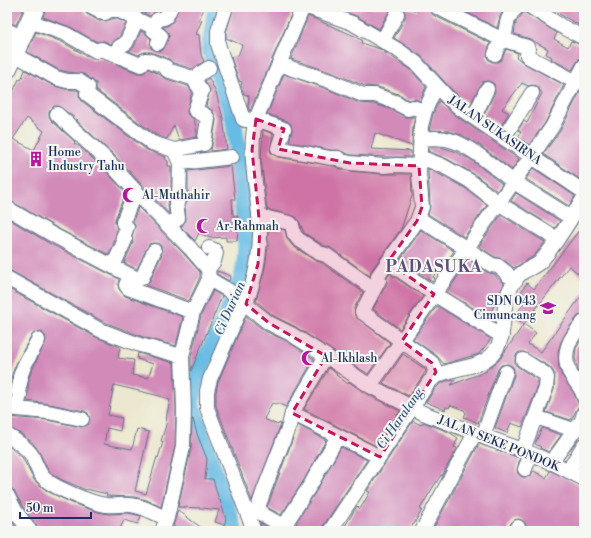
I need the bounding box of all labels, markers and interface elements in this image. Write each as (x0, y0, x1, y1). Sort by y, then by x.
street label: JALAN SUKASIRNA (444, 92, 545, 169)
place label: Home Industry Tahu (48, 145, 125, 174)
building icon: Home Industry Tahu (27, 150, 45, 168)
mosque icon: Al-Muthahir (121, 186, 139, 204)
place label: Al-Muthahir (141, 188, 210, 203)
mosque icon: Ar-Rahmah (195, 217, 213, 235)
place label: Ar-Rahmah (215, 219, 279, 234)
district label: PADASUKA (386, 257, 482, 277)
water label: Ci Durian (211, 278, 249, 338)
place label: SDN 043 Cimuncang (474, 294, 537, 323)
school or university icon: SDN 043 Cimuncang (539, 299, 557, 317)
mosque icon: Al-Ikhlash (300, 349, 318, 367)
place label: Al-Ikhlash (320, 351, 378, 366)
water label: Ci Haralang (373, 384, 427, 452)
street label: JALAN SEKE PONDOK (435, 412, 563, 475)
scale bar (20, 494, 91, 520)
text: 50 m (26, 501, 54, 516)

